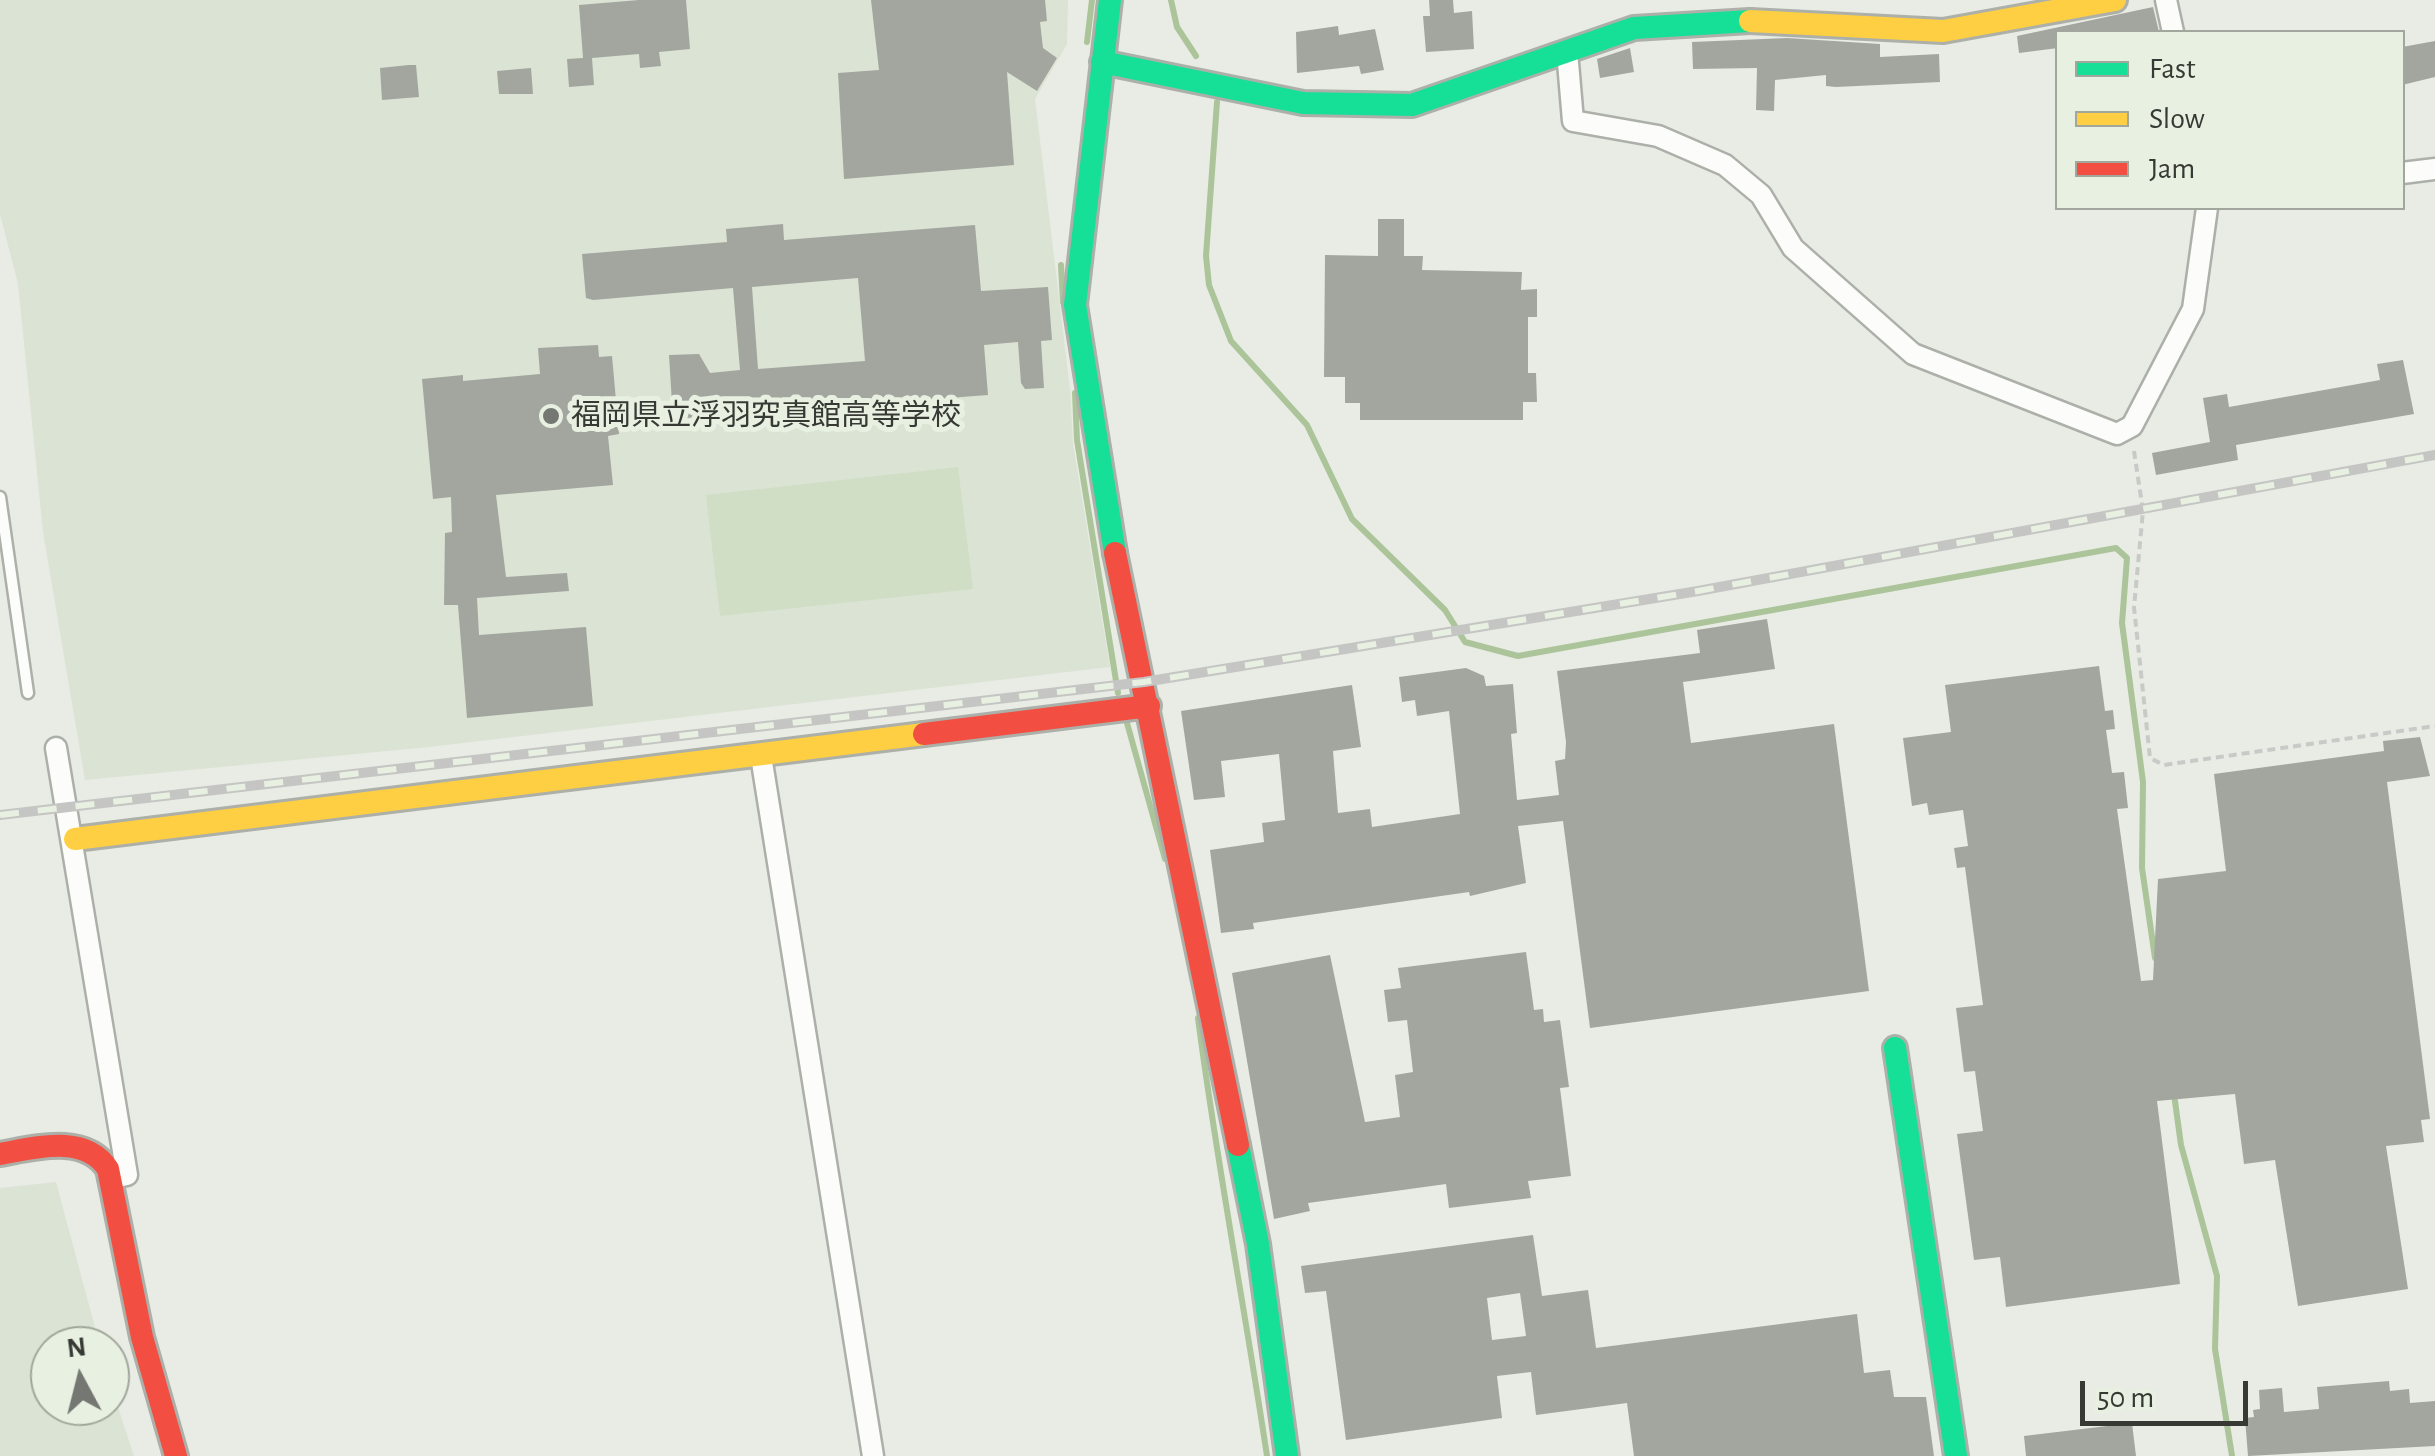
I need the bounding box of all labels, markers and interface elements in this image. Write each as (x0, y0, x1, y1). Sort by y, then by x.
legend (2055, 30, 2405, 210)
text: Fast (2149, 54, 2196, 84)
text: Slow (2149, 104, 2205, 134)
text: Jam (2149, 154, 2195, 184)
place label: 福岡県立浮羽究真館高等学校 (571, 398, 961, 434)
marker: 福岡県立浮羽究真館高等学校 (540, 405, 562, 427)
north arrow (30, 1326, 130, 1426)
text: N (65, 1333, 88, 1363)
scale bar (2085, 1361, 2252, 1423)
text: 50 m (2097, 1383, 2154, 1413)

